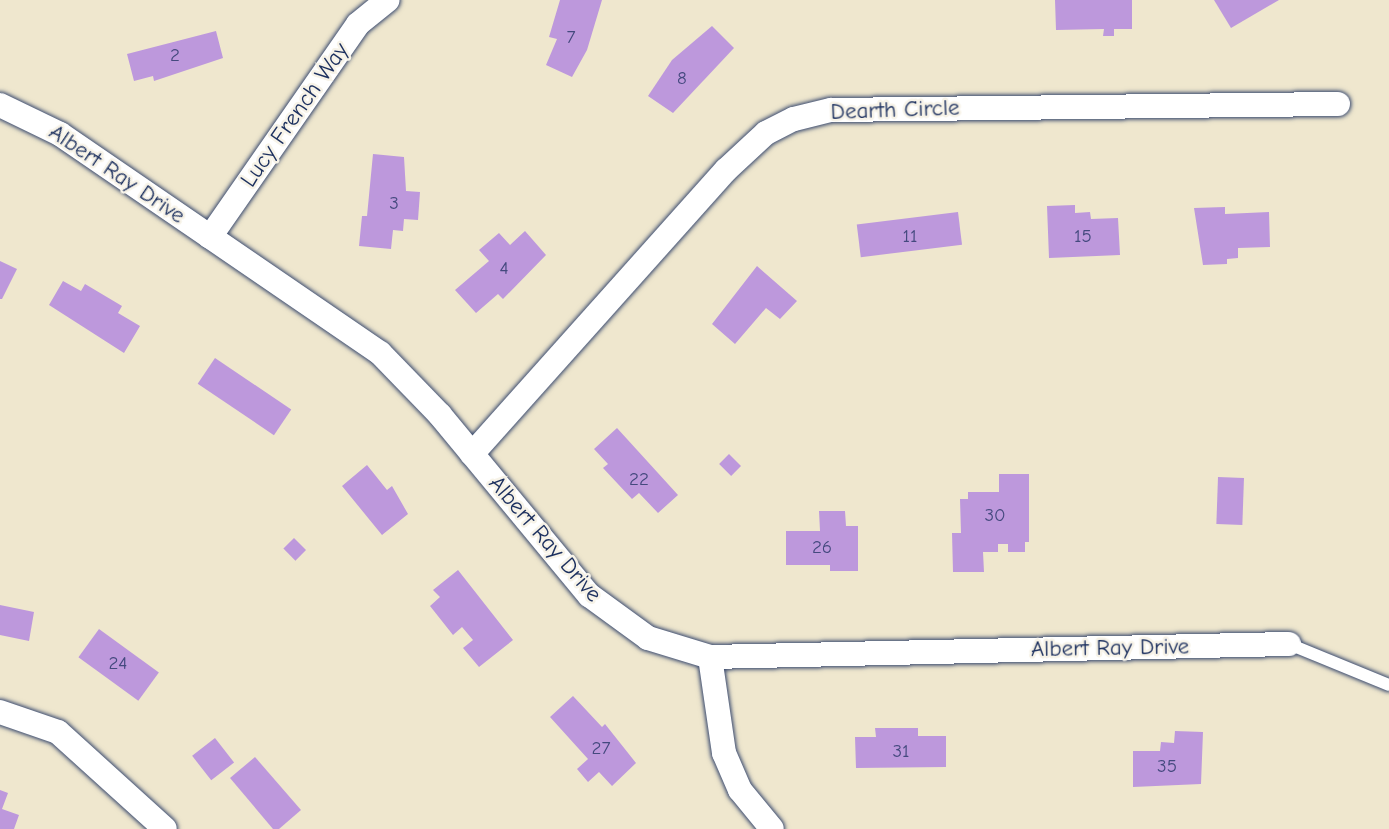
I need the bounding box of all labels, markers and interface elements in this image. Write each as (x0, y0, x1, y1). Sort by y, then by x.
house number: 7 (567, 27, 575, 49)
street label: Lucy French Way (235, 38, 355, 192)
house number: 2 (170, 45, 180, 67)
house number: 8 (677, 68, 687, 90)
street label: Dearth Circle (830, 94, 960, 126)
street label: Albert Ray Drive (44, 118, 190, 230)
house number: 3 (389, 193, 399, 215)
house number: 11 (902, 226, 918, 248)
house number: 15 (1074, 226, 1092, 248)
house number: 4 (499, 258, 509, 280)
house number: 22 (629, 469, 649, 491)
street label: Albert Ray Drive (483, 470, 607, 608)
house number: 30 (984, 505, 1006, 527)
house number: 26 (812, 537, 832, 559)
street label: Albert Ray Drive (1031, 633, 1189, 663)
house number: 24 (108, 653, 128, 675)
house number: 27 (592, 738, 610, 760)
house number: 31 (892, 741, 910, 763)
house number: 35 (1157, 756, 1177, 778)

